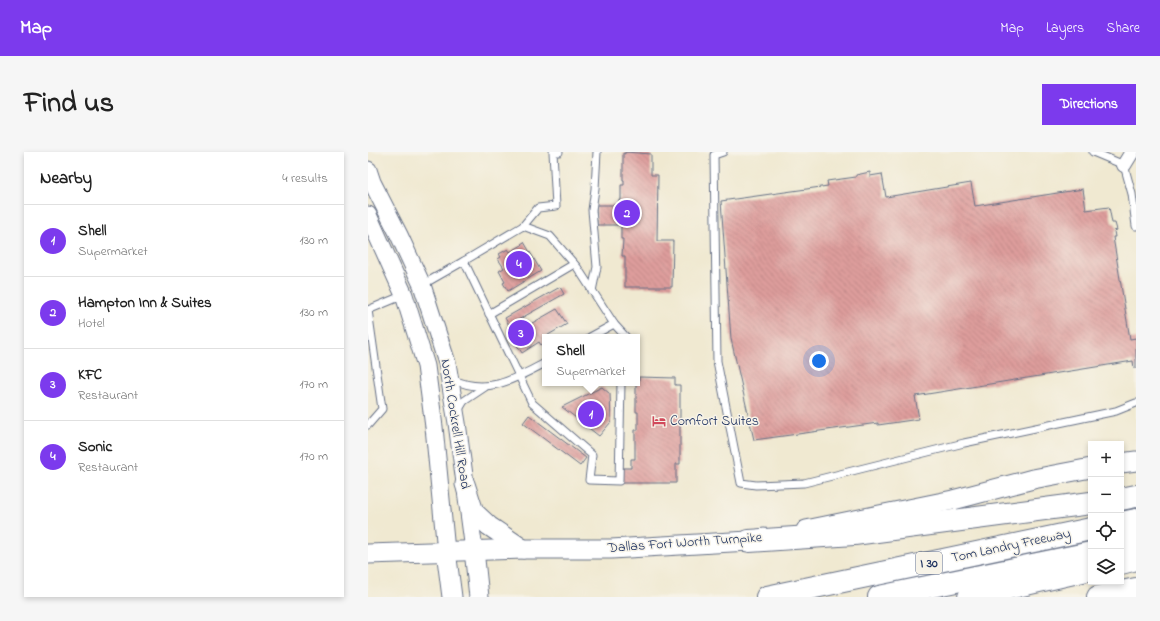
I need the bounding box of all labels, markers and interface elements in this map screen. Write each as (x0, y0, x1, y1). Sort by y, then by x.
text: Map (20, 15, 52, 42)
text: Map (1000, 18, 1024, 39)
text: Layers (1046, 18, 1084, 39)
text: Share (1106, 18, 1140, 39)
text: Find us (24, 84, 114, 125)
button: Directions (1042, 84, 1136, 125)
text: Nearby (40, 166, 92, 191)
text: 4 results (282, 169, 328, 188)
pin: 2 (614, 198, 640, 228)
text: Shell (78, 220, 107, 242)
text: 1 (51, 231, 55, 250)
text: 130 m (300, 231, 328, 250)
text: Supermarket (78, 242, 148, 261)
pin: 4 (506, 249, 532, 279)
text: Hampton Inn & Suites (78, 292, 212, 314)
text: 2 (50, 303, 56, 322)
text: 130 m (300, 303, 328, 322)
text: Hotel (78, 314, 105, 333)
pin: 3 (508, 318, 534, 348)
popup (542, 334, 640, 386)
text: Shell (556, 340, 585, 362)
your location (809, 351, 829, 371)
street label: North Cockrell Hill Road (434, 357, 476, 491)
text: Supermarket (556, 362, 626, 381)
text: KFC (78, 364, 102, 386)
text: 3 (50, 375, 56, 394)
text: 170 m (300, 375, 328, 394)
text: Restaurant (78, 386, 138, 405)
pin: 1 (578, 399, 604, 429)
place label: Comfort Suites (670, 411, 759, 432)
hotel icon: Comfort Suites (651, 413, 667, 429)
text: Sonic (78, 436, 112, 458)
map controls (1088, 441, 1124, 585)
button: + (1088, 441, 1124, 477)
text: 4 (50, 447, 56, 466)
text: 170 m (300, 447, 328, 466)
text: Restaurant (78, 458, 138, 477)
button: − (1088, 477, 1124, 513)
button: locate (1088, 513, 1124, 549)
street label: Tom Landry Freeway (949, 523, 1073, 570)
street label: Dallas Fort Worth Turnpike (606, 527, 764, 559)
button: layers (1088, 549, 1124, 585)
road number: I 30 (916, 552, 942, 574)

